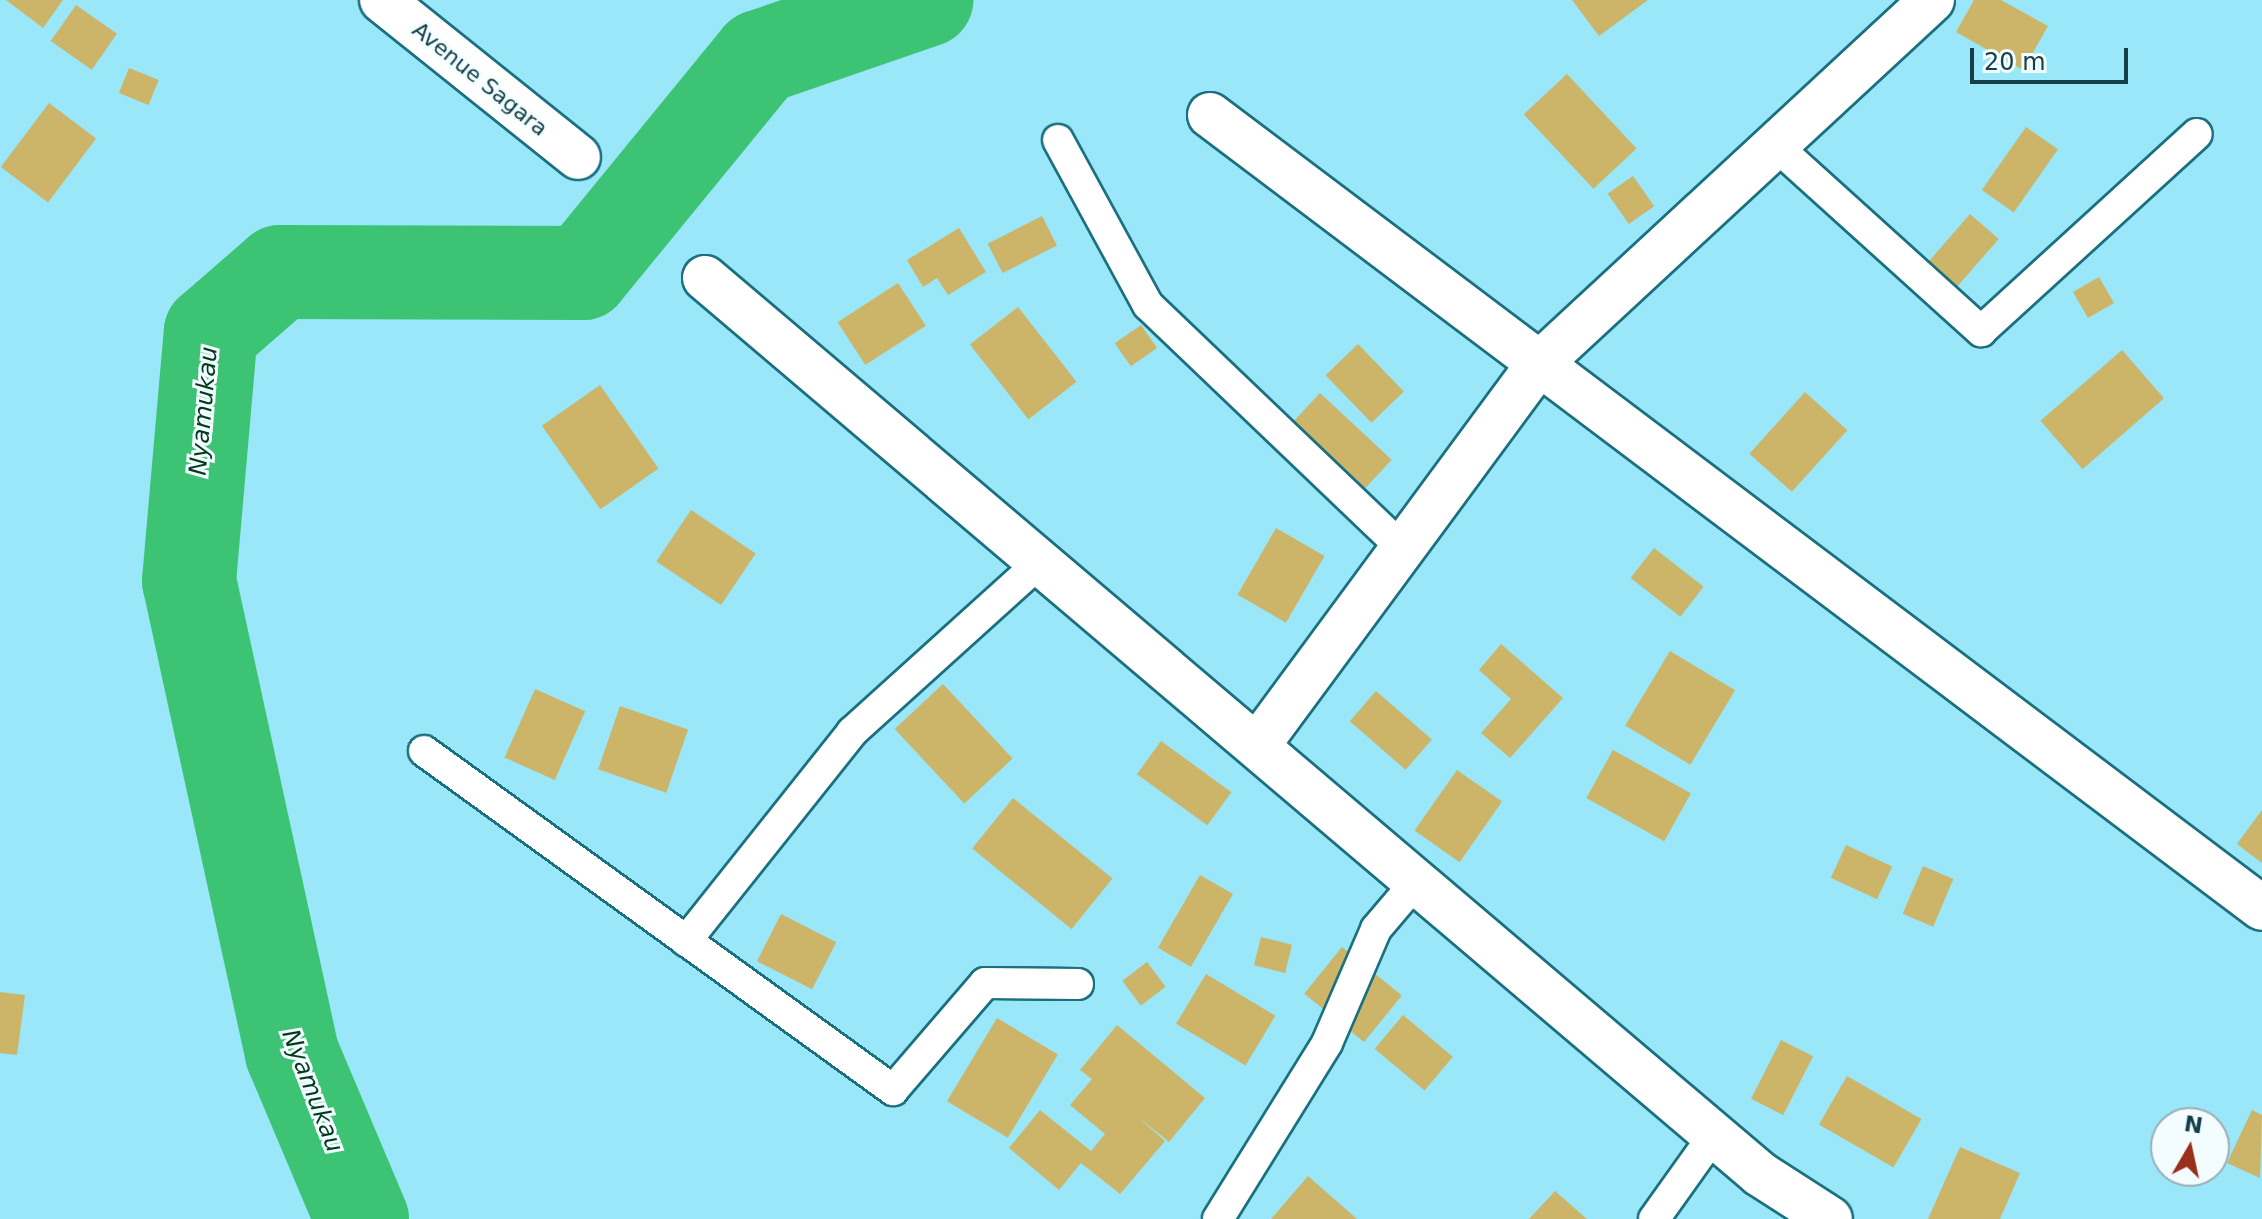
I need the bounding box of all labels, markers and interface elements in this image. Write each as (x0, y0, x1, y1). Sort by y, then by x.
street label: Avenue Sagara (407, 16, 553, 142)
scale bar (1974, 32, 2132, 82)
text: 20 m (1984, 48, 2046, 76)
water label: Nyamukau (184, 345, 224, 477)
water label: Nyamukau (275, 1025, 349, 1157)
north arrow (2150, 1107, 2230, 1187)
text: N (2182, 1111, 2205, 1139)

